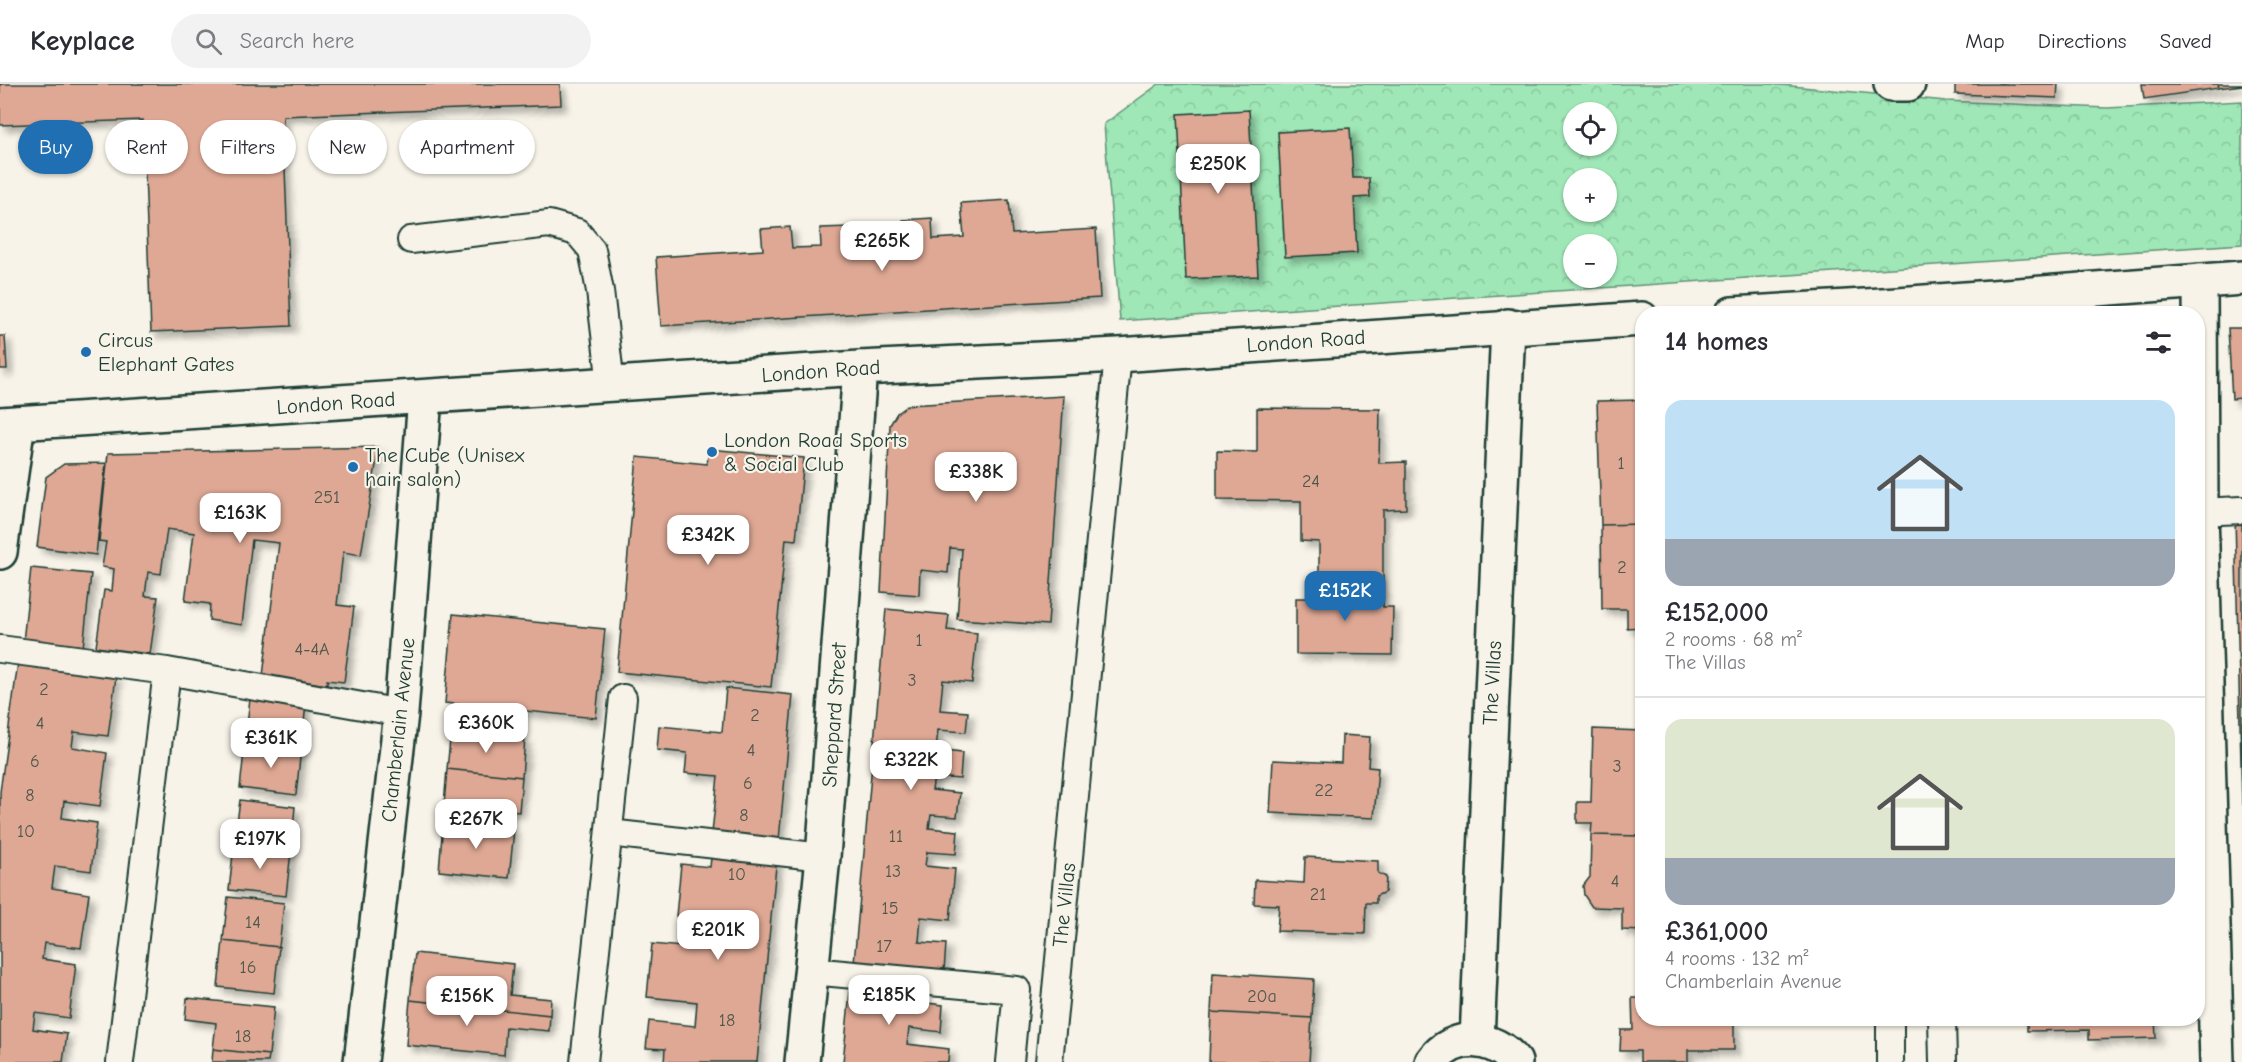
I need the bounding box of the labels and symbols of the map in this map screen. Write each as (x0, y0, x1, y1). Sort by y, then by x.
pin: £250K (1176, 144, 1260, 195)
pin: £265K (840, 221, 924, 272)
street label: London Road (1246, 325, 1366, 357)
place label: Circus Elephant Gates (98, 328, 234, 376)
marker: Circus Elephant Gates (79, 345, 93, 359)
street label: London Road (761, 355, 881, 387)
street label: London Road (276, 387, 396, 419)
place label: London Road Sports & Social Club (724, 428, 907, 476)
place label: The Cube (Unisex hair salon) (365, 443, 524, 491)
marker: London Road Sports & Social Club (705, 445, 719, 459)
pin: £338K (934, 452, 1018, 503)
house number: 1 (1617, 453, 1625, 474)
marker: The Cube (Unisex hair salon) (346, 460, 360, 474)
house number: 24 (1302, 471, 1320, 492)
house number: 251 (314, 487, 340, 508)
pin: £163K (198, 493, 282, 544)
pin: £342K (666, 515, 750, 566)
house number: 2 (1617, 557, 1627, 578)
pin: £152K (1303, 571, 1387, 622)
house number: 1 (915, 630, 923, 651)
street label: Chamberlain Avenue (376, 637, 420, 823)
house number: 4-4A (294, 639, 330, 660)
street label: The Villas (1478, 640, 1506, 726)
street label: Sheppard Street (817, 641, 851, 788)
house number: 3 (907, 670, 917, 691)
house number: 2 (39, 679, 49, 700)
pin: £360K (444, 703, 528, 754)
house number: 2 (750, 705, 760, 726)
house number: 4 (36, 713, 44, 734)
pin: £361K (229, 718, 313, 769)
house number: 4 (747, 740, 755, 761)
pin: £322K (869, 740, 953, 791)
house number: 6 (30, 751, 40, 772)
house number: 3 (1612, 756, 1622, 777)
house number: 6 (743, 773, 753, 794)
house number: 22 (1315, 780, 1333, 801)
house number: 8 (25, 785, 35, 806)
pin: £267K (434, 799, 518, 850)
house number: 8 (739, 805, 749, 826)
pin: £197K (218, 819, 302, 870)
house number: 10 (17, 821, 35, 842)
house number: 11 (889, 826, 903, 847)
house number: 13 (885, 861, 901, 882)
street label: The Villas (1048, 862, 1080, 948)
house number: 10 (728, 864, 746, 885)
house number: 4 (1611, 871, 1619, 892)
house number: 21 (1310, 884, 1326, 905)
house number: 15 (882, 898, 898, 919)
pin: £201K (676, 910, 760, 961)
house number: 14 (245, 912, 261, 933)
house number: 17 (876, 936, 892, 957)
house number: 16 (240, 957, 256, 978)
pin: £185K (847, 975, 931, 1026)
pin: £156K (425, 976, 509, 1027)
house number: 20a (1247, 986, 1277, 1007)
house number: 18 (719, 1010, 735, 1031)
house number: 18 (235, 1026, 251, 1047)

